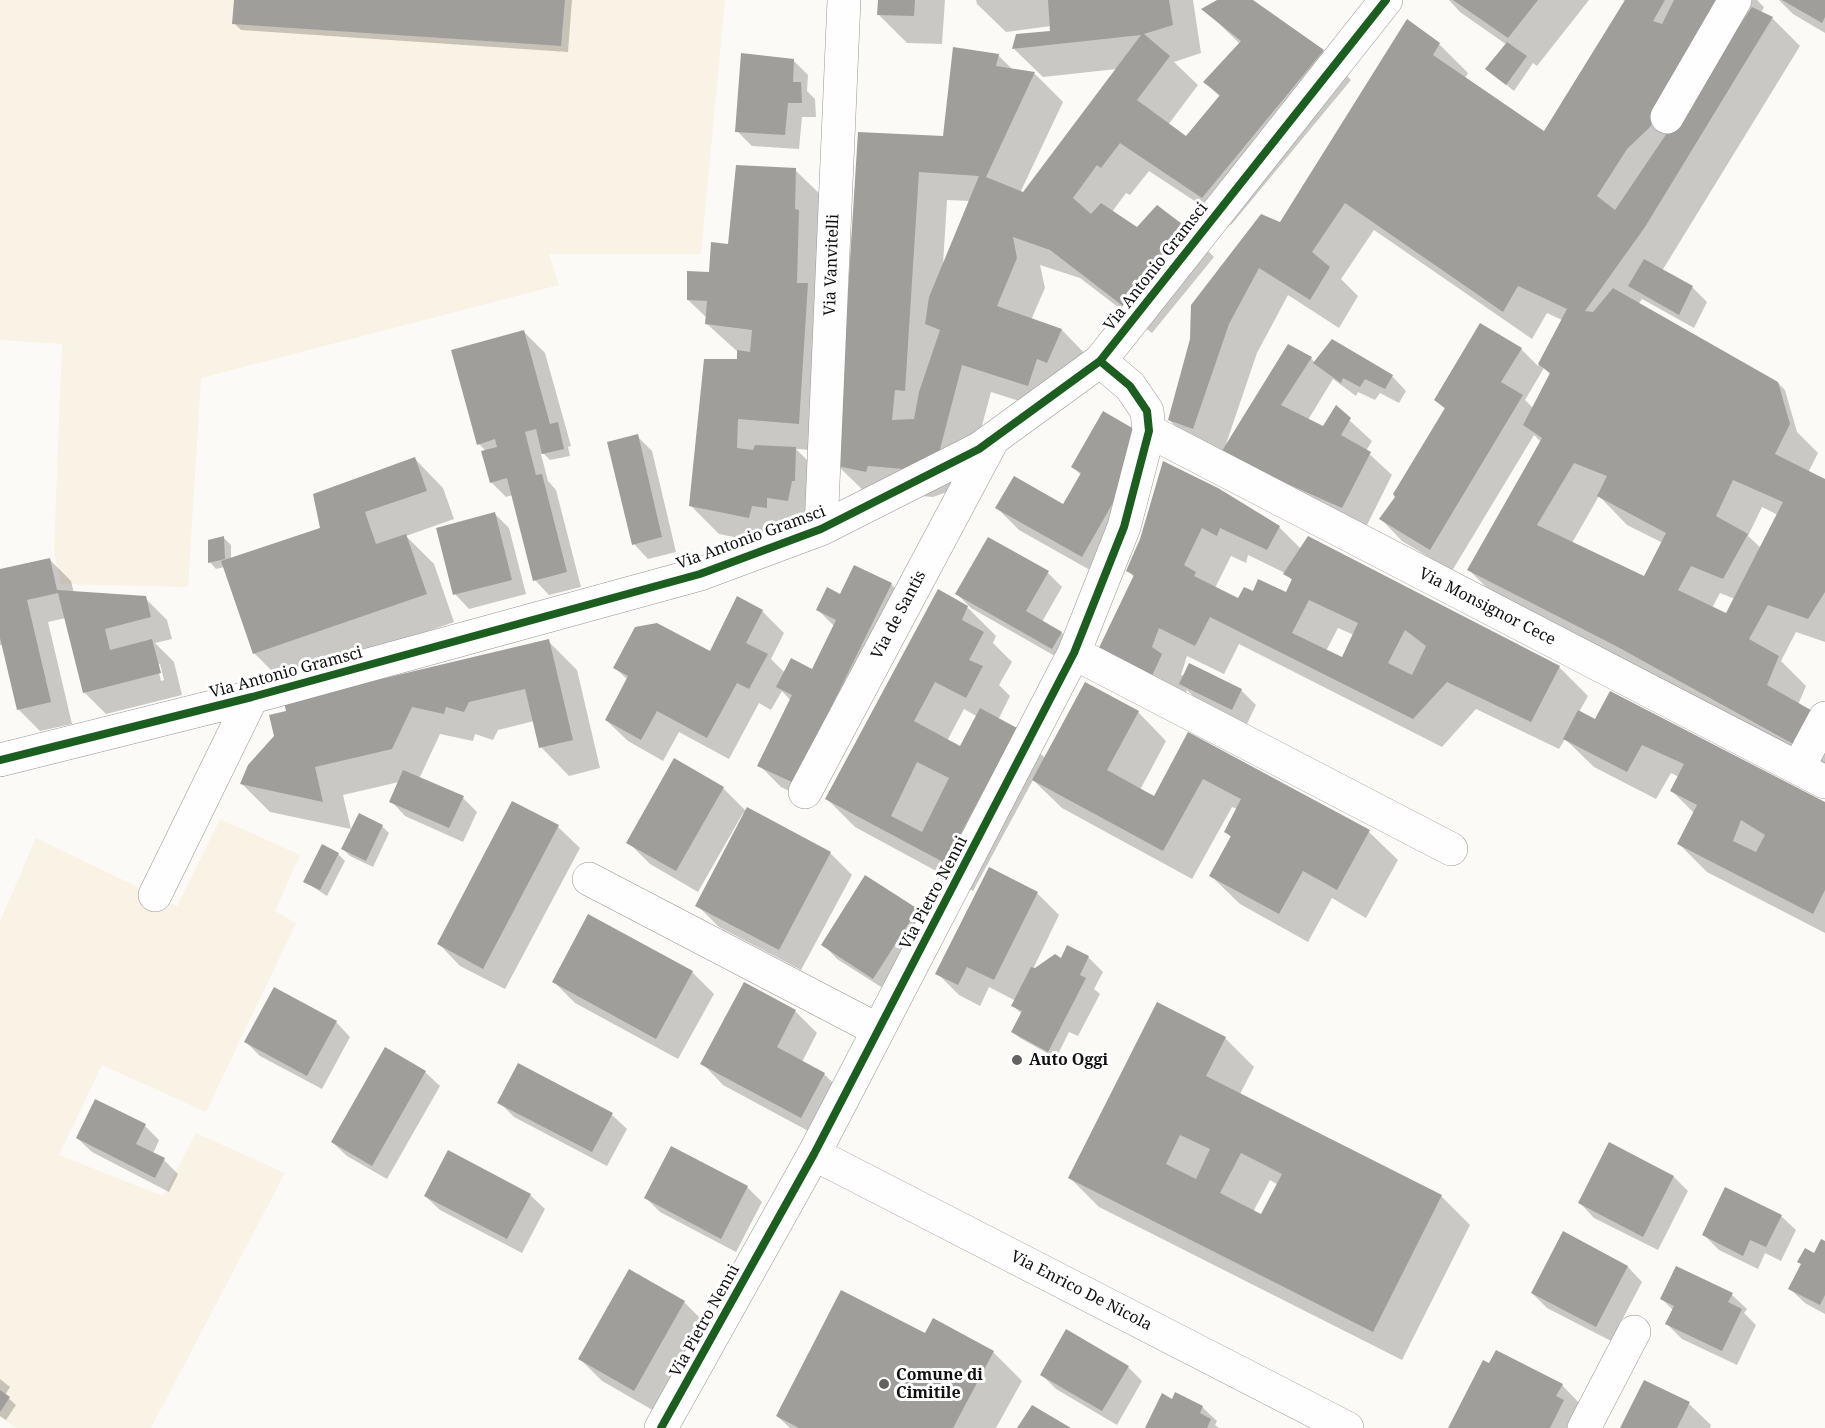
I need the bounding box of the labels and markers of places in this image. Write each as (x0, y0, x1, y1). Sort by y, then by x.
place label: Auto Oggi (1029, 1050, 1108, 1070)
marker: Auto Oggi (1010, 1053, 1024, 1067)
place label: Comune di Cimitile (896, 1365, 983, 1403)
marker: Comune di Cimitile (877, 1377, 891, 1391)

